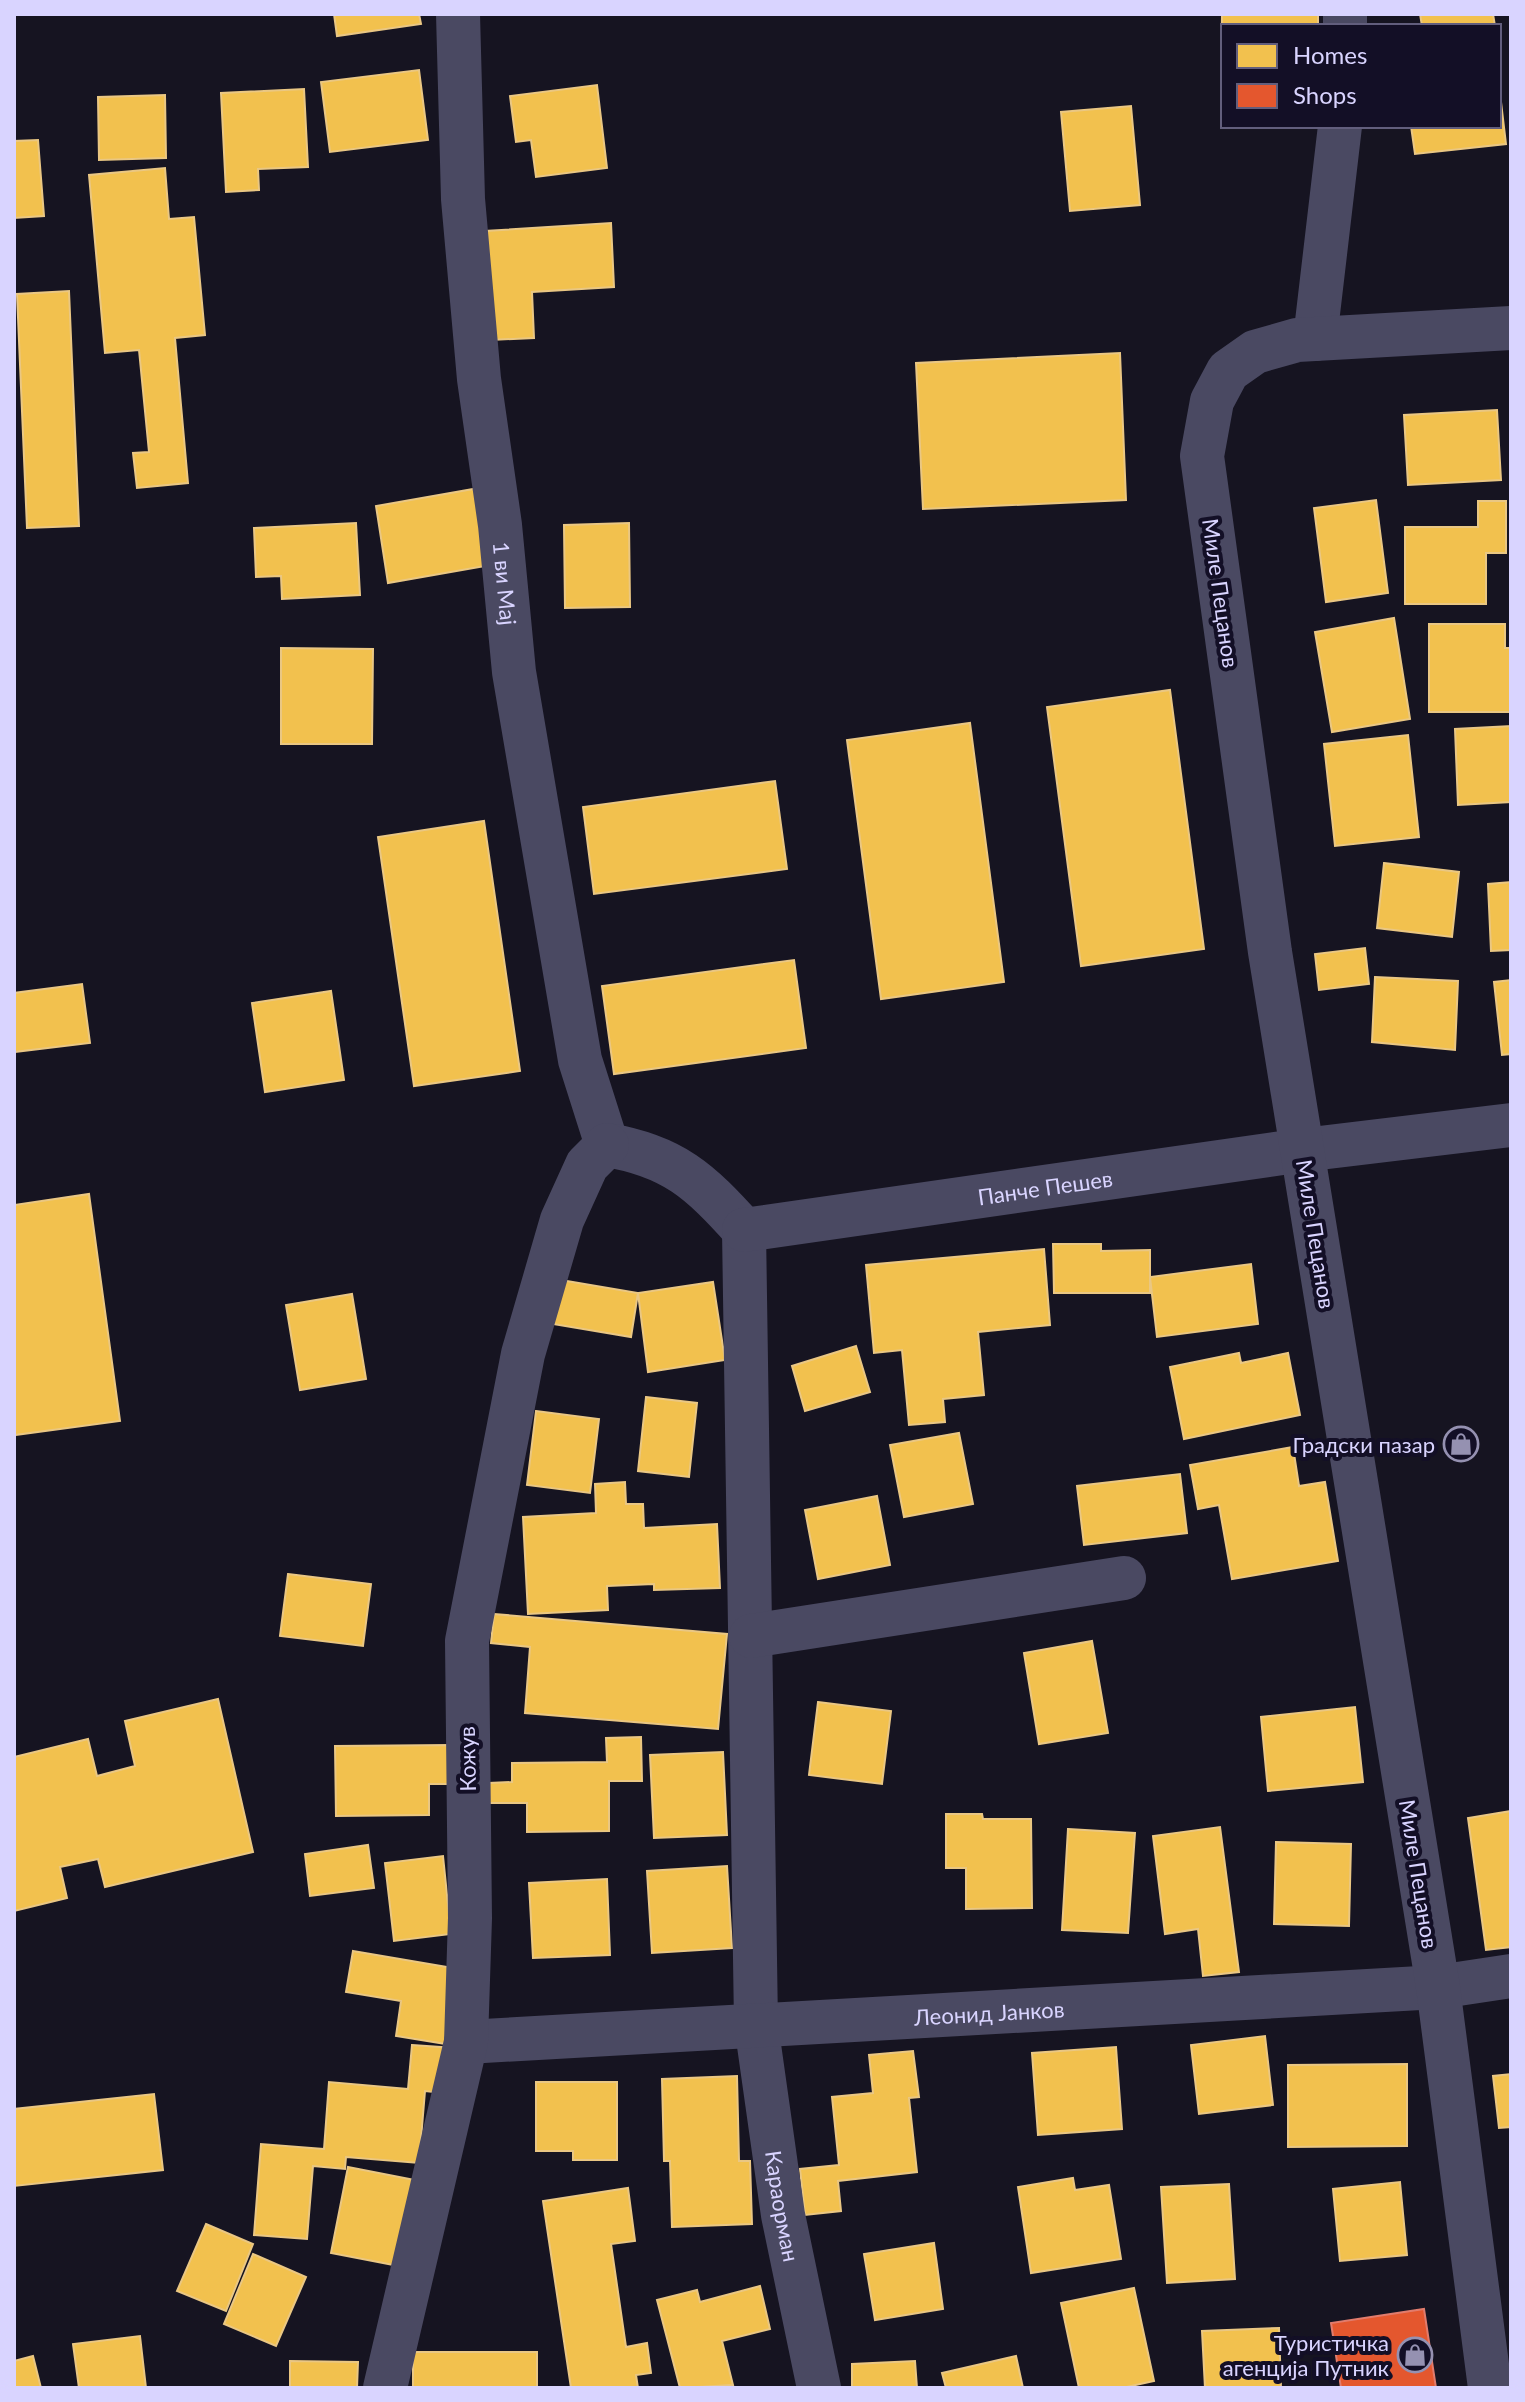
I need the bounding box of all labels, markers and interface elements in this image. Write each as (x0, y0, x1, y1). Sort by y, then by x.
legend (1221, 24, 1501, 128)
text: Homes (1293, 40, 1367, 69)
text: Shops (1293, 80, 1357, 109)
street label: Миле Пецанов (1197, 517, 1245, 669)
street label: 1 ви Мај (488, 540, 523, 627)
street label: Миле Пецанов (1291, 1158, 1341, 1311)
street label: Панче Пешев (976, 1164, 1114, 1210)
shop icon: Градски пазар (1442, 1425, 1480, 1463)
place label: Градски пазар (1292, 1431, 1435, 1458)
street label: Кожув (453, 1726, 481, 1792)
street label: Миле Пецанов (1394, 1798, 1444, 1951)
street label: Леонид Јанков (912, 1995, 1065, 2030)
street label: Караорман (761, 2149, 806, 2264)
place label: Туристичка агенција Путник (1223, 2329, 1390, 2381)
shop icon: Туристичка агенција Путник (1396, 2336, 1434, 2374)

